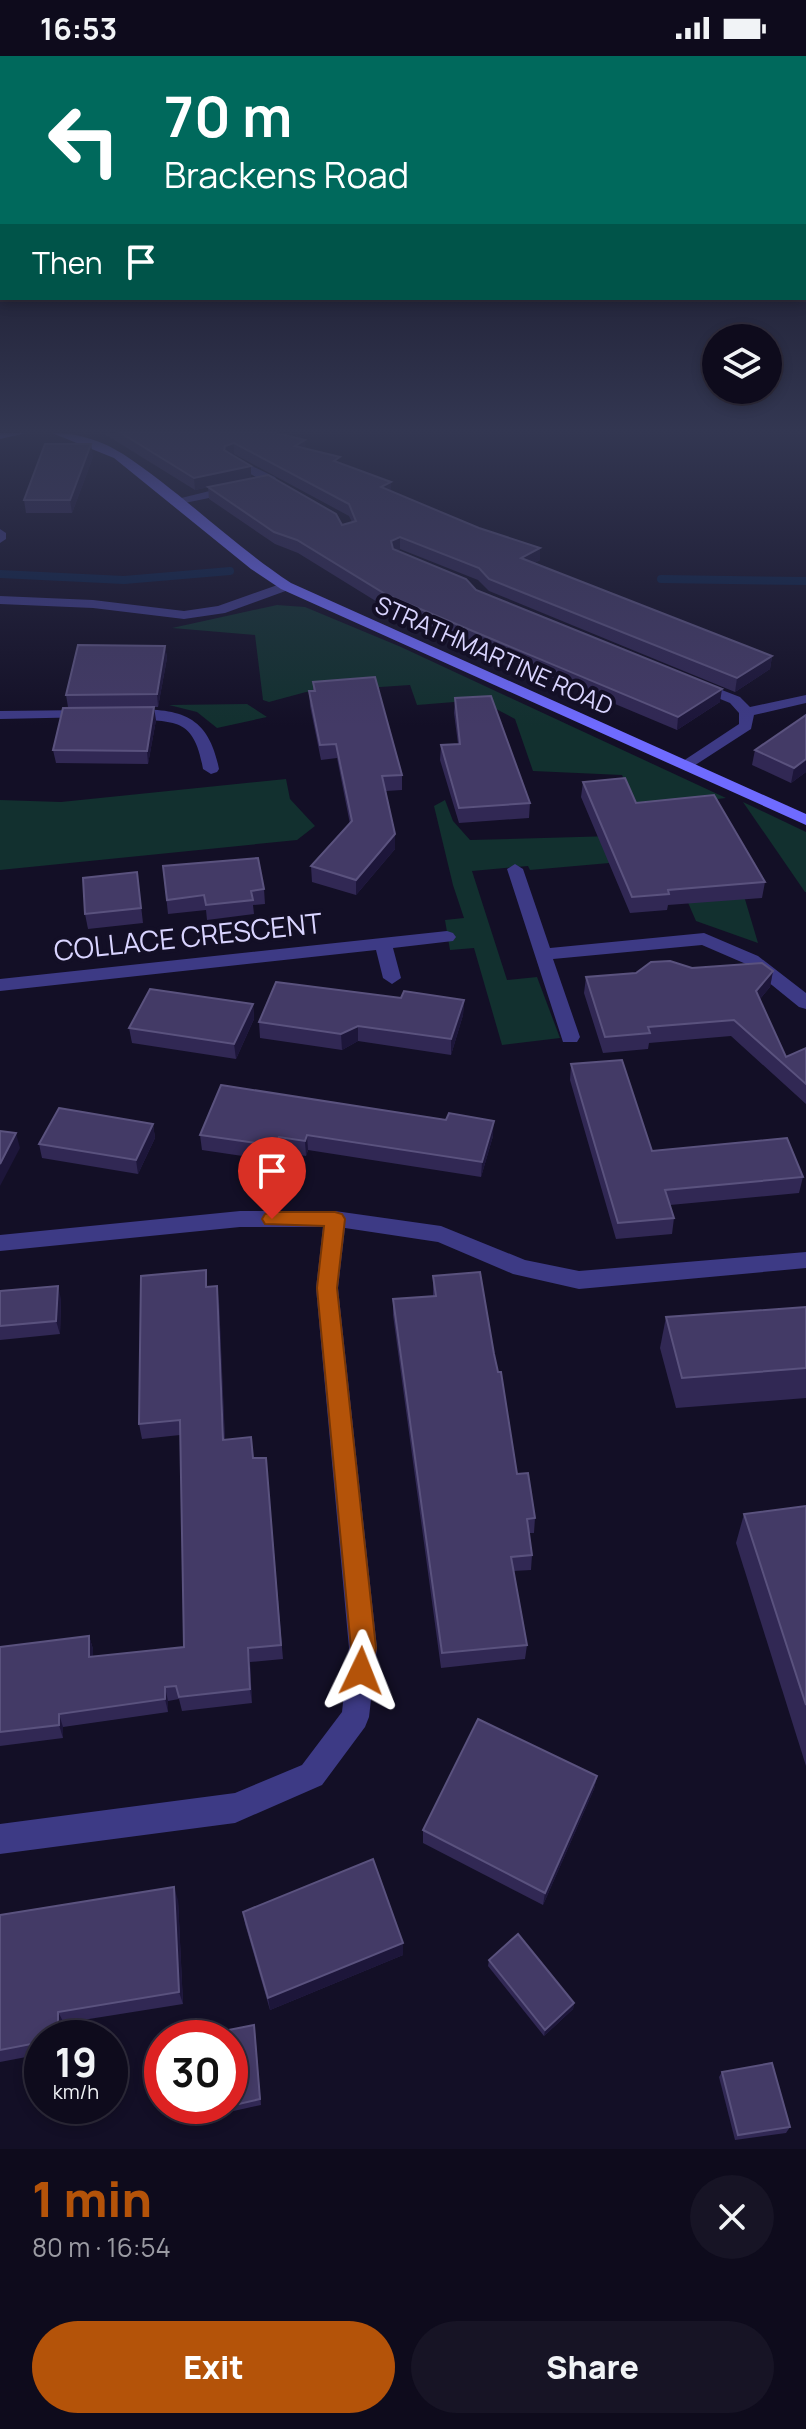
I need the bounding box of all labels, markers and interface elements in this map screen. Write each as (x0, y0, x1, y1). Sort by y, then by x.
text: 16:53 (40, 8, 117, 49)
text: 70 m (164, 77, 292, 154)
icon: left (32, 88, 136, 192)
text: Brackens Road (164, 150, 409, 199)
icon: arrive (119, 240, 163, 284)
text: Then (32, 242, 103, 283)
map controls (702, 324, 782, 404)
button: layers (702, 324, 782, 404)
street label: STRATHMARTINE ROAD (370, 587, 619, 722)
street label: COLLACE CRESCENT (52, 903, 324, 969)
pin (238, 1137, 306, 1219)
icon: arrive (250, 1149, 294, 1193)
position arrow (319, 1629, 403, 1713)
speed limit sign: 30 (144, 2020, 248, 2124)
text: 19 (55, 2034, 97, 2089)
text: km/h (53, 2078, 99, 2105)
text: 1 min (32, 2166, 152, 2231)
button: close (690, 2175, 774, 2259)
text: 80 m · 16:54 (32, 2229, 171, 2265)
button: Exit (32, 2321, 395, 2413)
button: Share (411, 2321, 774, 2413)

